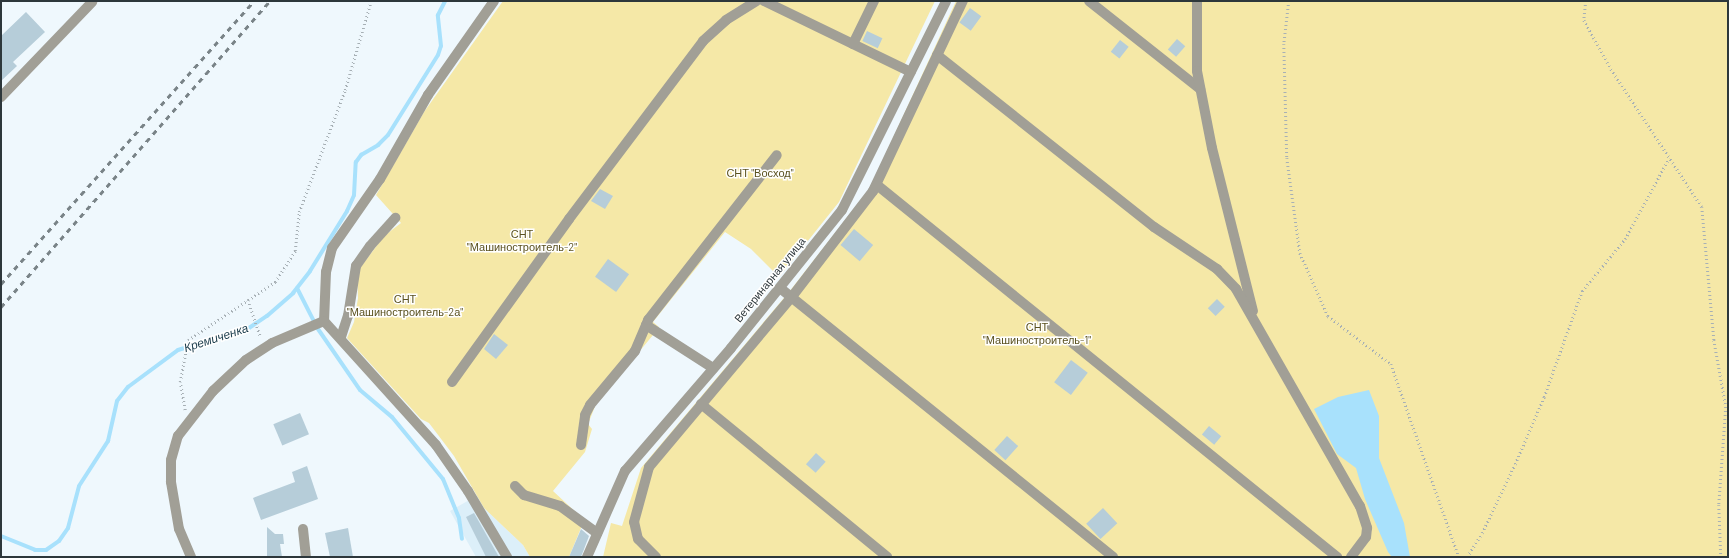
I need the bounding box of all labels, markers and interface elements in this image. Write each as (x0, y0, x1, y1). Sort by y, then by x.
park label: СНТ "Восход" (726, 166, 794, 180)
park label: СНТ "Машиностроитель-2" (467, 228, 577, 254)
street label: Ветеринарная улица (732, 235, 808, 325)
park label: СНТ "Машиностроитель-2а" (347, 293, 463, 319)
water label: Кремиченка (182, 321, 250, 355)
park label: СНТ "Машиностроитель-1" (983, 321, 1091, 347)

